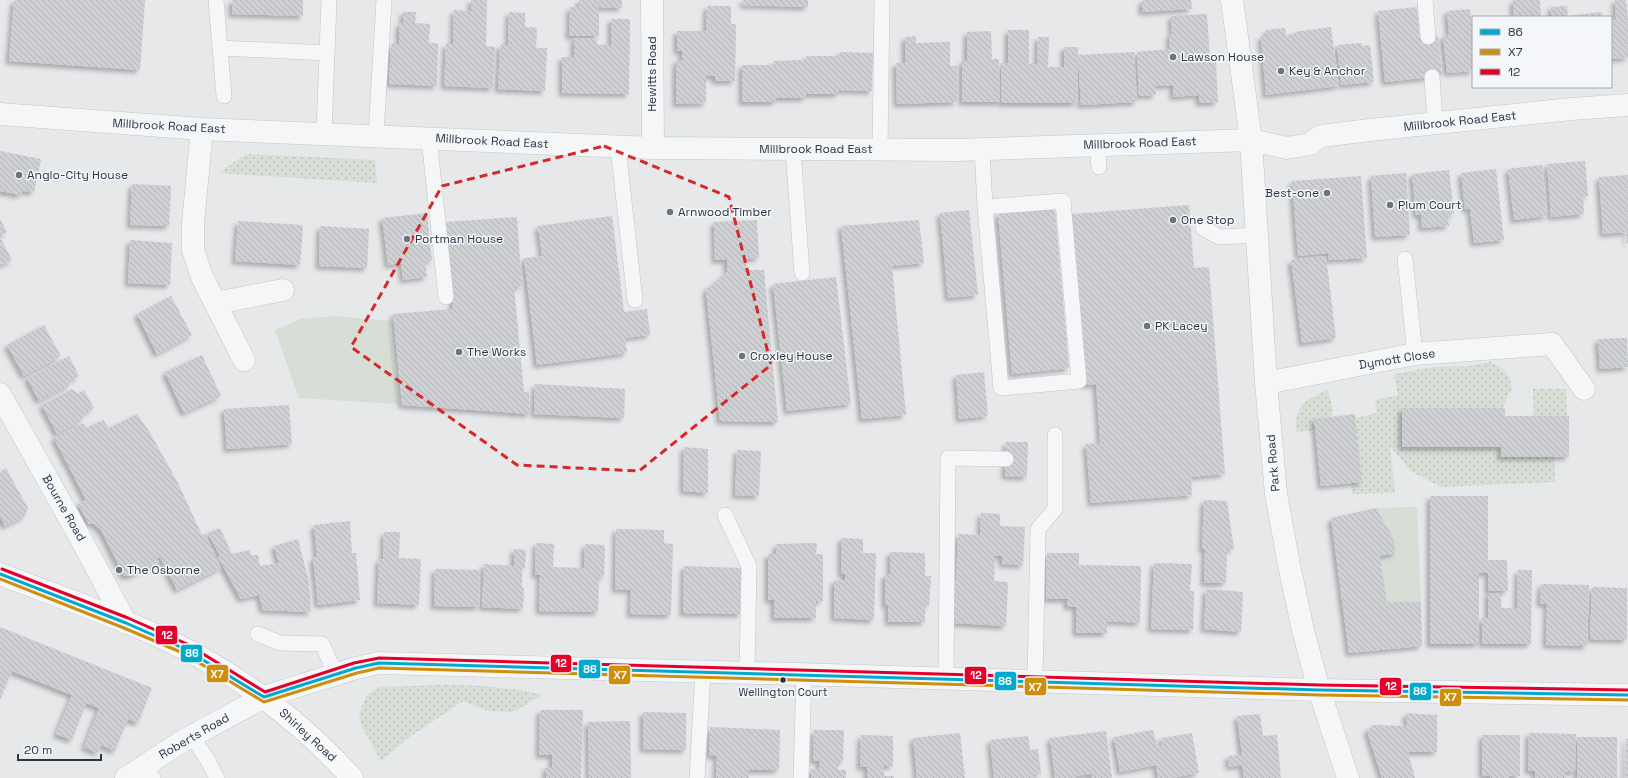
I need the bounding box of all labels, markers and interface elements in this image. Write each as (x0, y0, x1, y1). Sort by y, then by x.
legend (1472, 16, 1612, 88)
text: 86 (1508, 24, 1523, 40)
street label: Hewitts Road (644, 36, 660, 112)
text: X7 (1508, 44, 1523, 60)
place label: Lawson House (1181, 49, 1264, 65)
marker: Lawson House (1168, 52, 1178, 62)
place label: Key & Anchor (1289, 63, 1366, 79)
text: 12 (1508, 64, 1520, 80)
marker: Key & Anchor (1276, 66, 1286, 76)
street label: Millbrook Road East (1403, 107, 1517, 135)
street label: Millbrook Road East (112, 115, 226, 137)
street label: Millbrook Road East (435, 130, 549, 152)
street label: Millbrook Road East (1083, 133, 1197, 153)
street label: Millbrook Road East (759, 141, 873, 157)
place label: Anglo-City House (27, 167, 128, 183)
marker: Anglo-City House (14, 170, 24, 180)
place label: Best-one (1265, 185, 1319, 201)
marker: Best-one (1322, 188, 1332, 198)
place label: Plum Court (1398, 197, 1461, 213)
marker: Plum Court (1385, 200, 1395, 210)
place label: Arnwood Timber (678, 204, 772, 220)
marker: Arnwood Timber (665, 207, 675, 217)
place label: One Stop (1181, 212, 1235, 228)
marker: One Stop (1168, 215, 1178, 225)
place label: Portman House (415, 231, 503, 247)
marker: Portman House (402, 234, 412, 244)
place label: PK Lacey (1155, 318, 1208, 334)
marker: PK Lacey (1142, 321, 1152, 331)
place label: The Works (467, 344, 526, 360)
street label: Dymott Close (1358, 345, 1436, 373)
marker: The Works (454, 347, 464, 357)
place label: Croxley House (750, 348, 833, 364)
marker: Croxley House (737, 351, 747, 361)
street label: Park Road (1263, 434, 1283, 492)
street label: Bourne Road (39, 472, 89, 544)
place label: The Osborne (127, 562, 200, 578)
marker: The Osborne (114, 565, 124, 575)
line badge: 12 (155, 625, 178, 645)
text: 12 (161, 628, 173, 642)
line badge: 86 (180, 644, 203, 663)
text: 86 (185, 646, 199, 660)
line badge: 12 (550, 654, 572, 673)
text: 12 (555, 656, 567, 670)
line badge: 86 (578, 659, 601, 679)
text: 86 (583, 662, 597, 676)
line badge: X7 (206, 664, 229, 683)
line badge: X7 (608, 665, 631, 685)
line badge: 12 (964, 666, 987, 685)
text: X7 (210, 667, 224, 681)
text: X7 (613, 668, 627, 682)
text: 12 (970, 668, 982, 682)
line badge: 86 (994, 671, 1017, 691)
text: 86 (998, 674, 1012, 688)
marker: Wellington Court (778, 675, 788, 685)
line badge: X7 (1024, 677, 1047, 696)
line badge: 12 (1379, 677, 1402, 696)
text: 12 (1385, 679, 1397, 693)
text: X7 (1028, 680, 1042, 694)
line badge: 86 (1409, 682, 1432, 701)
text: 86 (1413, 684, 1427, 698)
place label: Wellington Court (739, 685, 827, 699)
line badge: X7 (1439, 688, 1462, 707)
text: X7 (1443, 690, 1457, 704)
street label: Shirley Road (276, 705, 340, 765)
street label: Roberts Road (156, 709, 232, 763)
scale bar (18, 736, 101, 762)
text: 20 m (24, 742, 52, 758)

